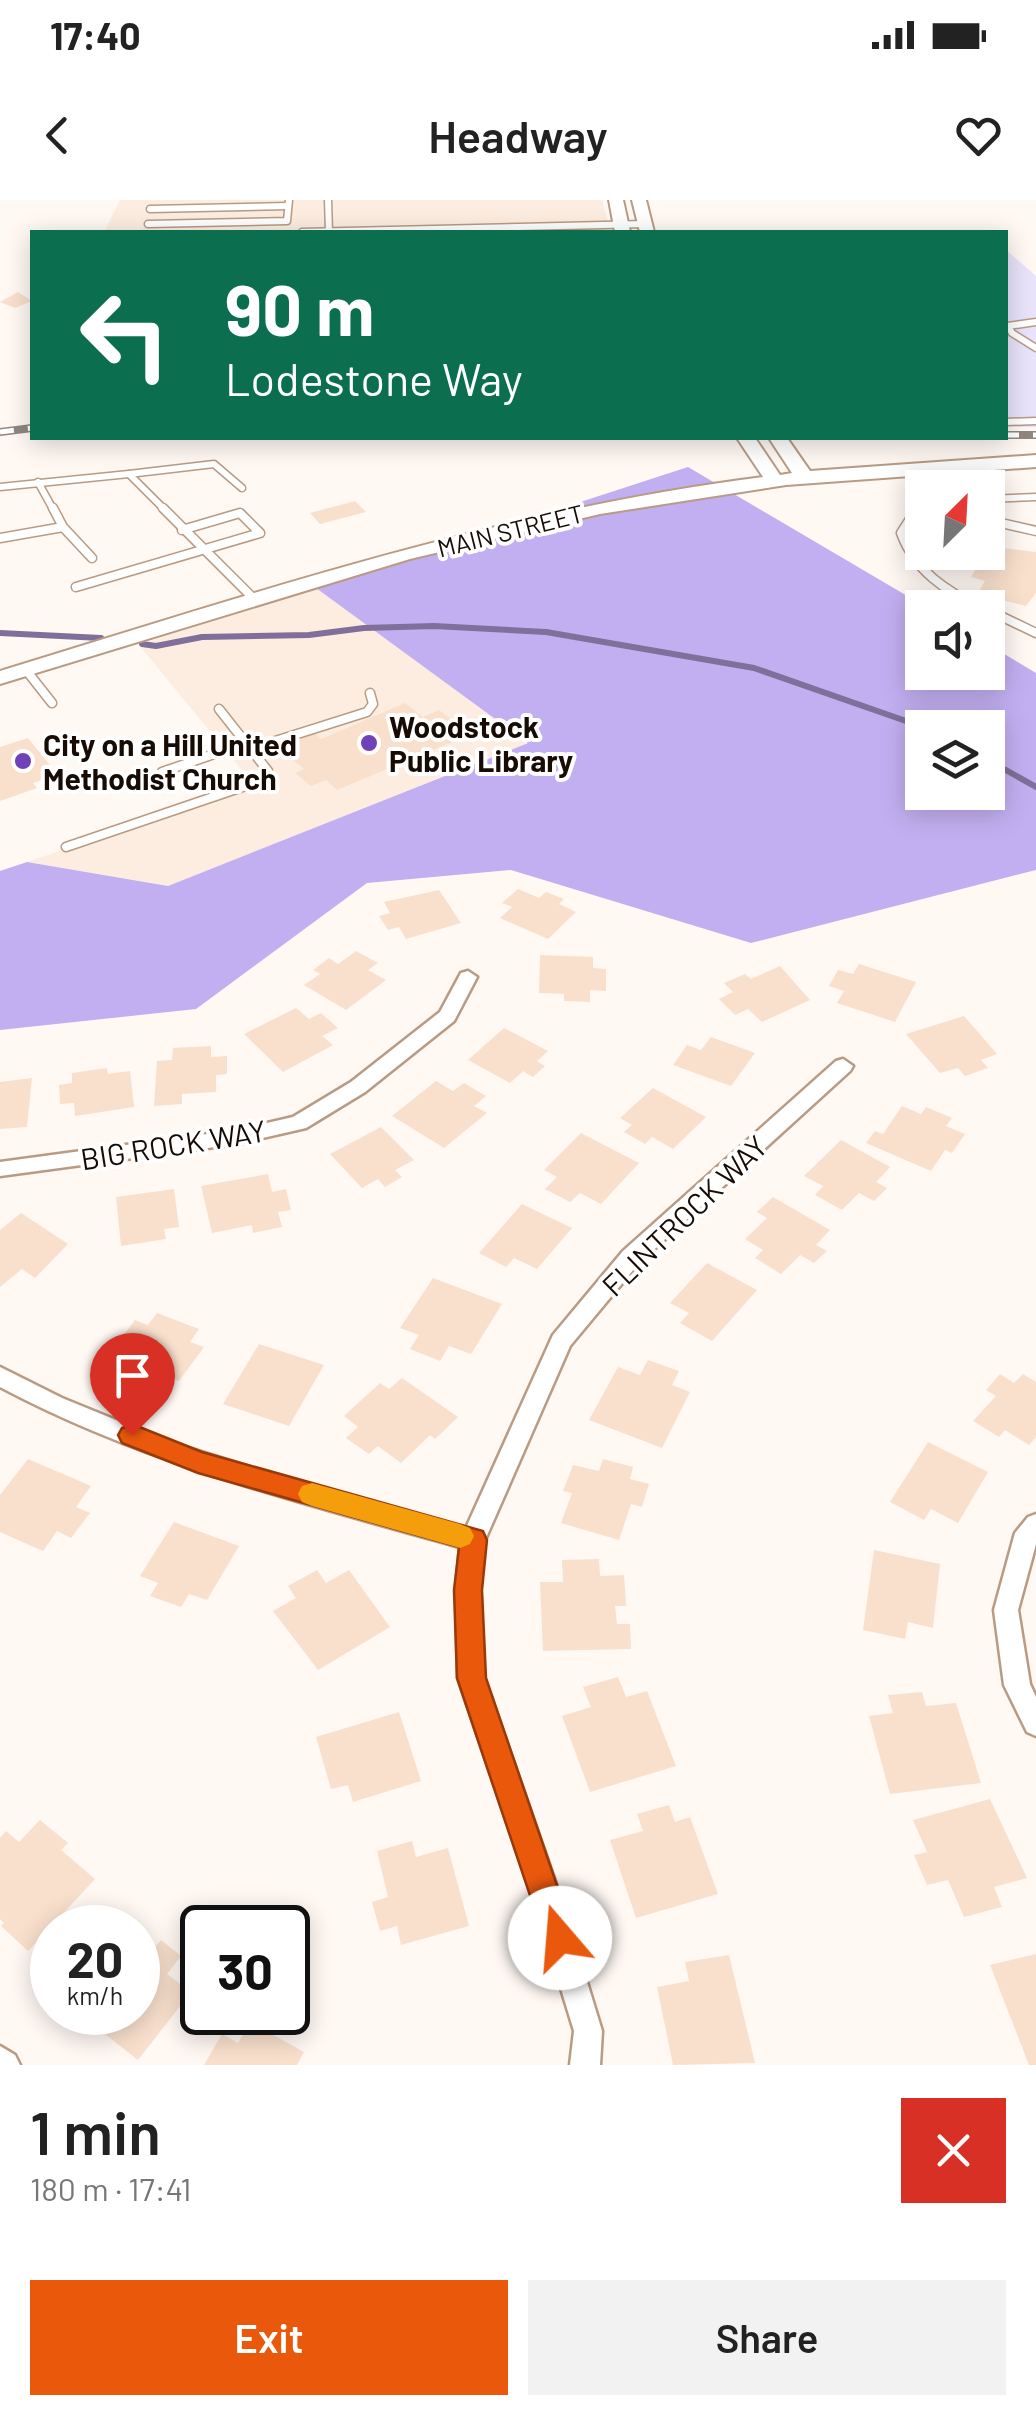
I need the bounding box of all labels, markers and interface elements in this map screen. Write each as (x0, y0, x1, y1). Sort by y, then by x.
text: 17:40 (50, 12, 141, 58)
icon: back (30, 108, 85, 163)
text: Headway (428, 108, 608, 162)
icon: heart (951, 108, 1006, 163)
text: 90 m (225, 266, 375, 350)
icon: left (60, 270, 190, 400)
text: Lodestone Way (225, 351, 523, 405)
north arrow (905, 470, 1005, 570)
map controls (905, 470, 1005, 810)
street label: MAIN STREET (434, 497, 586, 563)
button: sound (905, 590, 1005, 690)
place label: Woodstock Public Library (389, 708, 573, 778)
button: layers (905, 710, 1005, 810)
place label: City on a Hill United Methodist Church (43, 726, 297, 796)
marker: Woodstock Public Library (358, 732, 380, 754)
marker: City on a Hill United Methodist Church (12, 750, 34, 772)
street label: BIG ROCK WAY (78, 1112, 268, 1176)
street label: FLINTROCK WAY (594, 1127, 774, 1303)
pin (90, 1333, 175, 1436)
icon: arrive (105, 1348, 160, 1403)
position arrow (508, 1886, 612, 1990)
speed limit sign: 30 (180, 1905, 310, 2035)
text: 20 (67, 1928, 123, 1988)
text: km/h (67, 1980, 123, 2010)
text: 1 min (30, 2095, 161, 2167)
button: close (901, 2098, 1006, 2203)
text: 180 m · 17:41 (30, 2169, 191, 2207)
button: Exit (30, 2280, 508, 2395)
button: Share (528, 2280, 1006, 2395)

